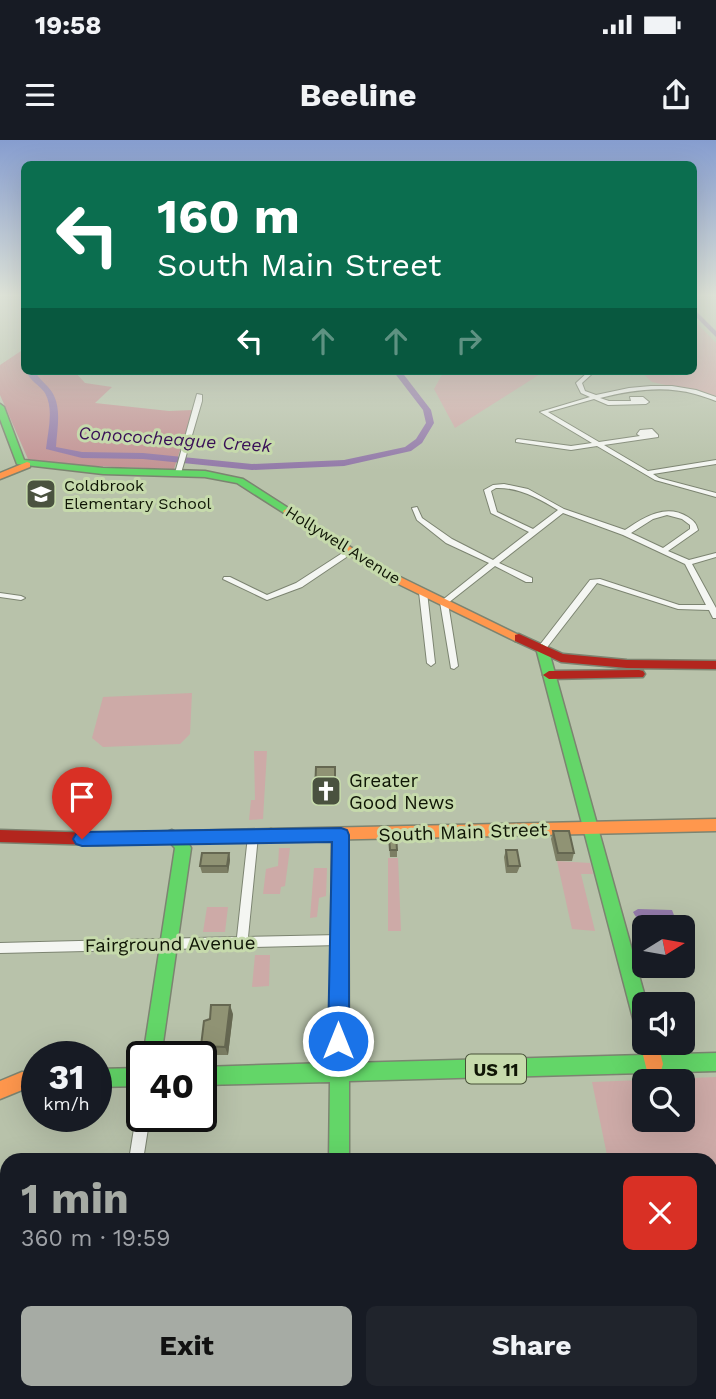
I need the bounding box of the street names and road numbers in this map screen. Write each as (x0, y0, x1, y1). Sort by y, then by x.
street label: Hollywell Avenue (282, 502, 404, 588)
street label: South Main Street (378, 818, 548, 846)
street label: Fairground Avenue (84, 931, 256, 957)
road number: US 11 (466, 1054, 526, 1084)

